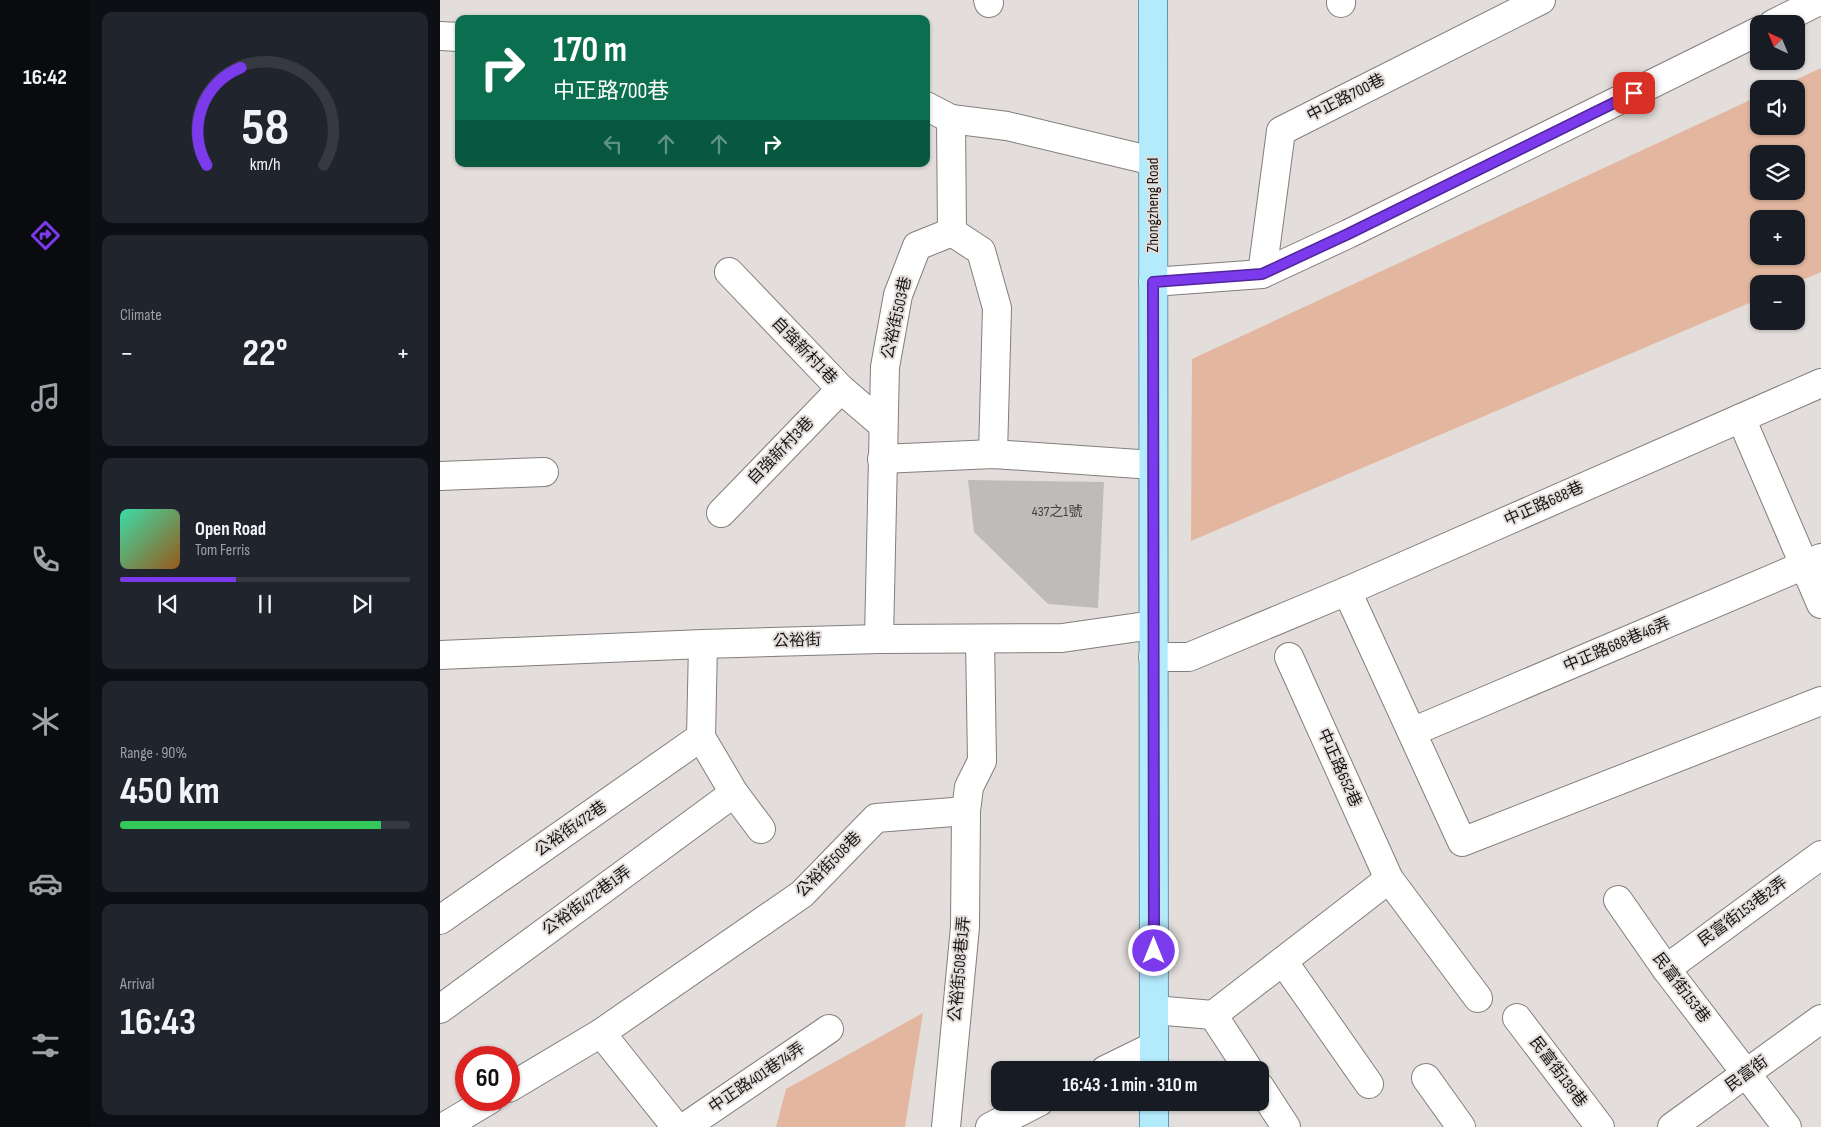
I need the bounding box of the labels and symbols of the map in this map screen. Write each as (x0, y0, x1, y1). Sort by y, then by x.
north arrow (1750, 15, 1805, 70)
street label: 中正路700巷 (1304, 70, 1388, 126)
pin (1613, 72, 1655, 114)
street label: Zhongzheng Road (1144, 158, 1163, 252)
street label: 公裕街503巷 (878, 275, 916, 361)
street label: 自強新村1巷 (767, 314, 841, 388)
street label: 自強新村3巷 (744, 413, 818, 489)
street label: 中正路688巷 (1501, 478, 1587, 530)
house number: 437之1號 (1032, 503, 1082, 520)
street label: 中正路688巷46弄 (1560, 614, 1674, 676)
street label: 公裕街 (773, 631, 821, 651)
street label: 中正路652巷 (1313, 726, 1365, 810)
street label: 公裕街472巷 (531, 797, 611, 861)
street label: 公裕街508巷 (792, 828, 866, 902)
street label: 公裕街472巷1弄 (539, 862, 635, 940)
street label: 民富街153巷2弄 (1695, 873, 1791, 951)
street label: 公裕街508巷1弄 (946, 915, 974, 1023)
position arrow (1127, 924, 1179, 976)
street label: 民富街153巷 (1649, 949, 1713, 1027)
street label: 民富街139巷 (1525, 1033, 1591, 1111)
street label: 中正路401巷74弄 (705, 1039, 809, 1117)
speed limit sign: 60 (455, 1046, 520, 1111)
street label: 民富街 (1722, 1052, 1772, 1096)

